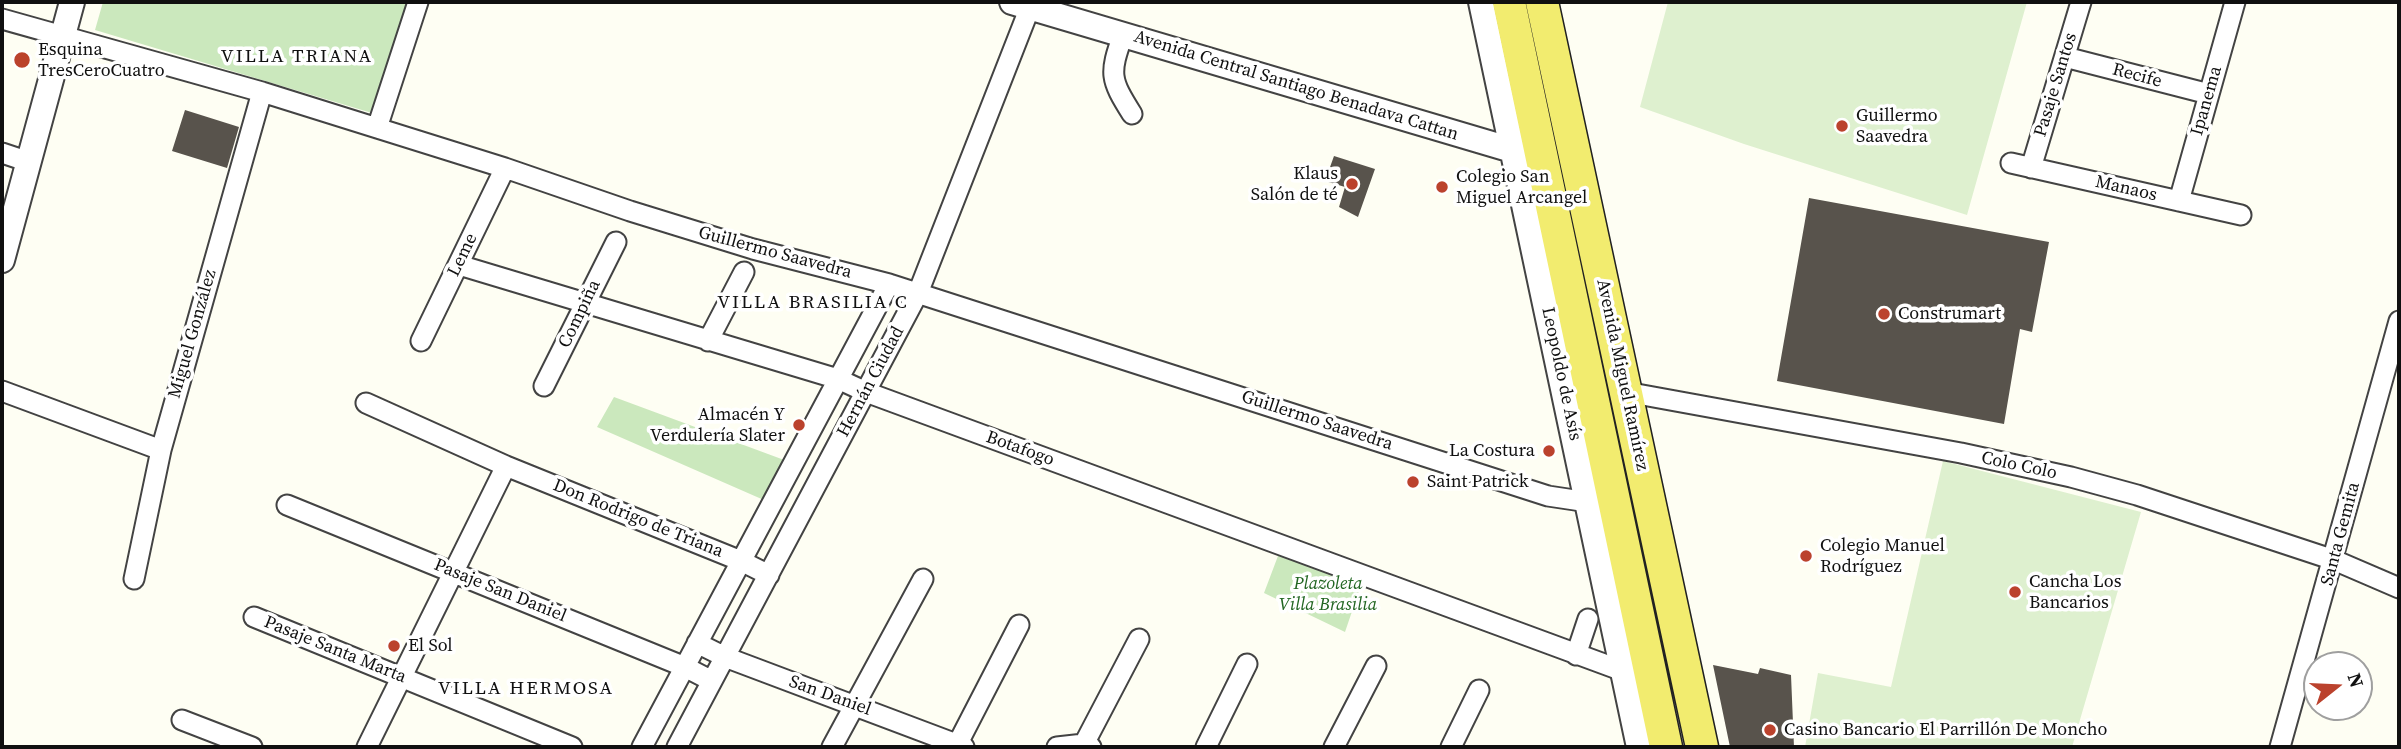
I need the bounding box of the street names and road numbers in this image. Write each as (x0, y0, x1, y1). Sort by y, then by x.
street label: Avenida Central Santiago Benadava Cattan (1131, 26, 1461, 146)
street label: Pasaje Santos (2030, 30, 2082, 140)
street label: Recife (2110, 59, 2164, 93)
street label: Ipanema (2187, 64, 2227, 138)
street label: Manaos (2093, 171, 2159, 207)
street label: Guillermo Saavedra (696, 222, 854, 284)
street label: Leme (443, 230, 483, 280)
street label: Miguel González (164, 267, 222, 401)
street label: Compiña (554, 276, 606, 352)
street label: Avenida Miguel Ramírez (1591, 277, 1653, 473)
street label: Leopoldo de Asís (1536, 305, 1586, 443)
street label: Hernán Ciudad (833, 323, 909, 441)
street label: Guillermo Saavedra (1239, 386, 1395, 456)
street label: Botafogo (983, 427, 1057, 471)
street label: Colo Colo (1979, 447, 2059, 485)
street label: Don Rodrigo de Triana (550, 475, 726, 563)
street label: Santa Gemita (2317, 480, 2365, 588)
street label: Pasaje San Daniel (431, 555, 569, 627)
street label: Pasaje Santa Marta (261, 612, 409, 688)
street label: San Daniel (786, 671, 874, 721)

